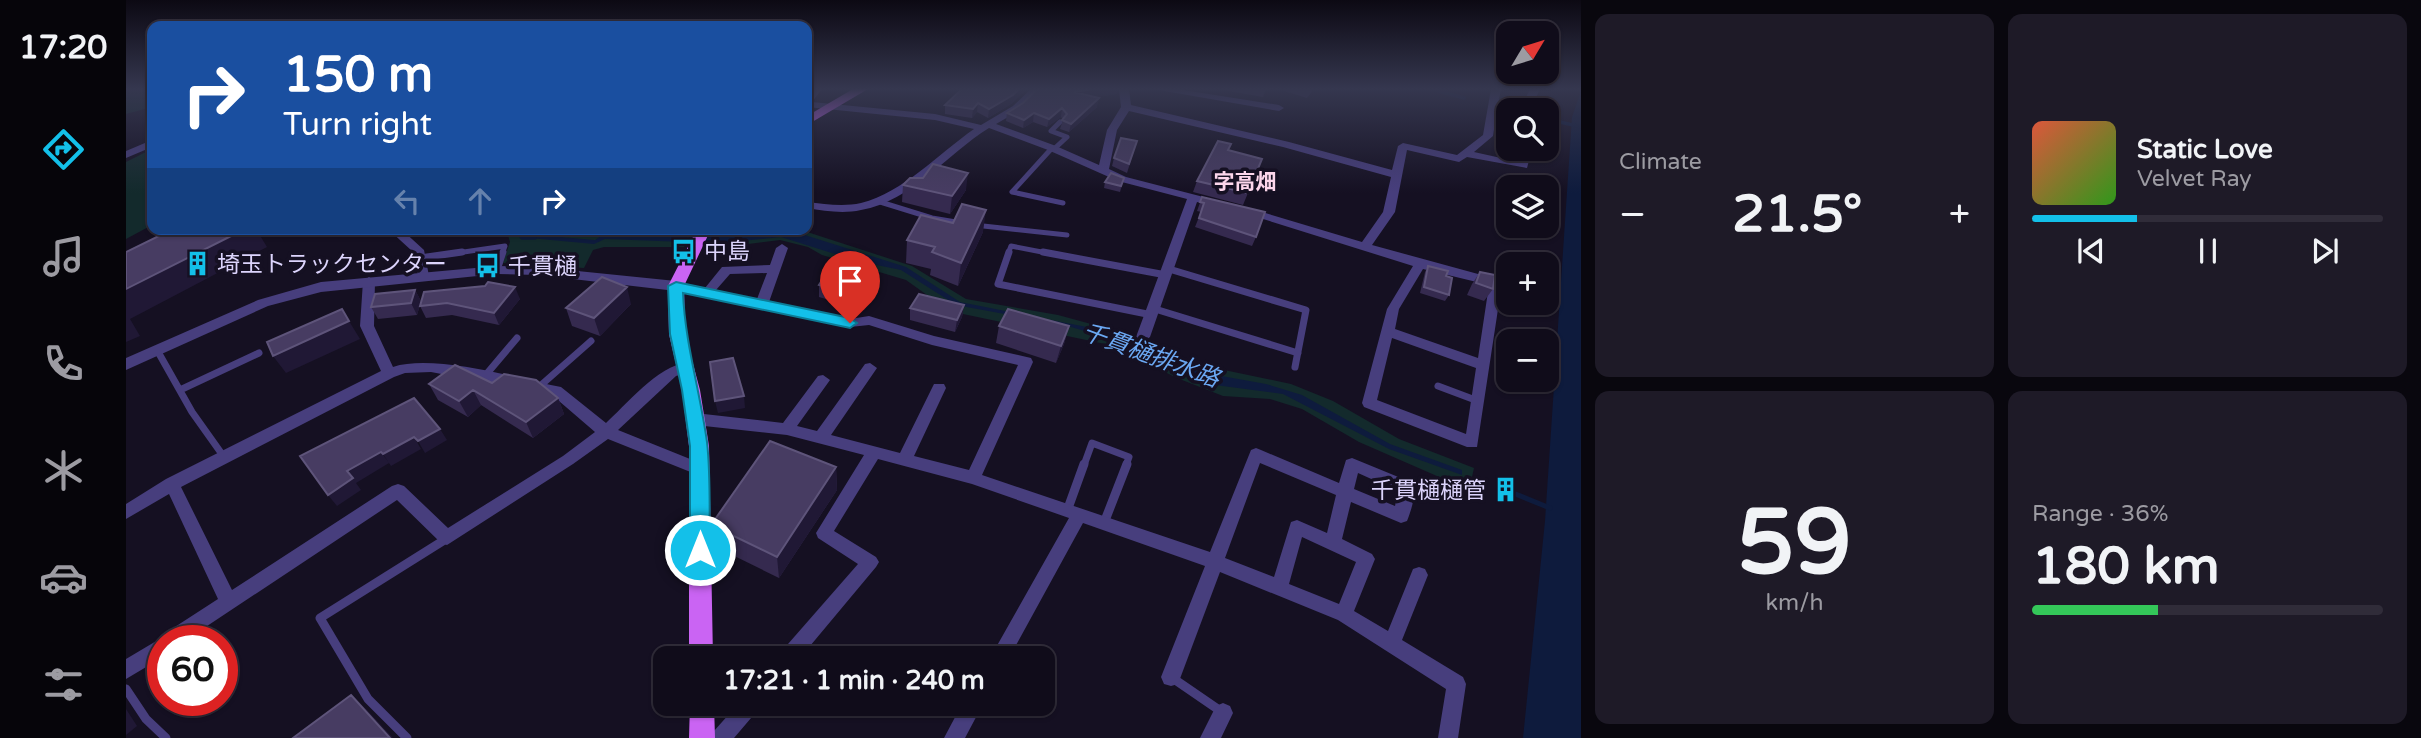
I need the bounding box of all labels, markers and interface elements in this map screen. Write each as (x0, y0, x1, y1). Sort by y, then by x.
north arrow (1496, 21, 1559, 84)
map controls (1496, 21, 1559, 392)
text: 17:20 (19, 29, 107, 67)
text: 150 m (283, 46, 433, 105)
icon: right (168, 49, 259, 140)
button: search (1496, 98, 1559, 161)
text: Turn right (283, 106, 432, 144)
icon: directions (39, 125, 88, 174)
text: Static Love (2137, 134, 2273, 165)
text: Climate (1619, 148, 1702, 176)
text: Velvet Ray (2137, 165, 2252, 193)
district label: 字高畑 (1214, 170, 1277, 195)
button: layers (1496, 175, 1559, 238)
icon: left (388, 182, 426, 220)
icon: ahead (461, 182, 499, 220)
icon: right (534, 182, 572, 220)
text: 21.5° (1732, 183, 1862, 246)
text: − (1619, 192, 1646, 238)
text: + (1949, 192, 1970, 238)
icon: music (39, 232, 88, 281)
icon: previous (2072, 232, 2110, 270)
icon: pause (2189, 232, 2227, 270)
icon: next (2306, 232, 2344, 270)
bus stop icon: 中島 (670, 237, 698, 265)
place label: 中島 (704, 238, 750, 266)
building icon: 埼玉トラックセンター (183, 250, 211, 278)
place label: 埼玉トラックセンター (217, 251, 447, 279)
pin (820, 251, 880, 323)
bus stop icon: 千貫樋 (474, 252, 502, 280)
button: + (1496, 252, 1559, 315)
place label: 千貫樋 (508, 253, 577, 281)
icon: arrive (831, 262, 869, 300)
water label: 千貫樋排水路 (1078, 317, 1225, 394)
button: − (1496, 329, 1559, 392)
icon: phone (39, 339, 88, 388)
icon: climate (39, 446, 88, 495)
building icon: 千貫樋樋管 (1492, 476, 1520, 504)
place label: 千貫樋樋管 (1371, 477, 1486, 505)
text: 59 (1737, 488, 1852, 598)
text: Range · 36% (2032, 500, 2168, 528)
position arrow (663, 513, 737, 587)
text: 180 km (2032, 535, 2220, 598)
icon: car (39, 553, 88, 602)
text: km/h (1766, 589, 1823, 617)
speed limit sign: 60 (147, 625, 238, 716)
icon: filters (39, 660, 88, 709)
text: 17:21 · 1 min · 240 m (723, 665, 985, 696)

